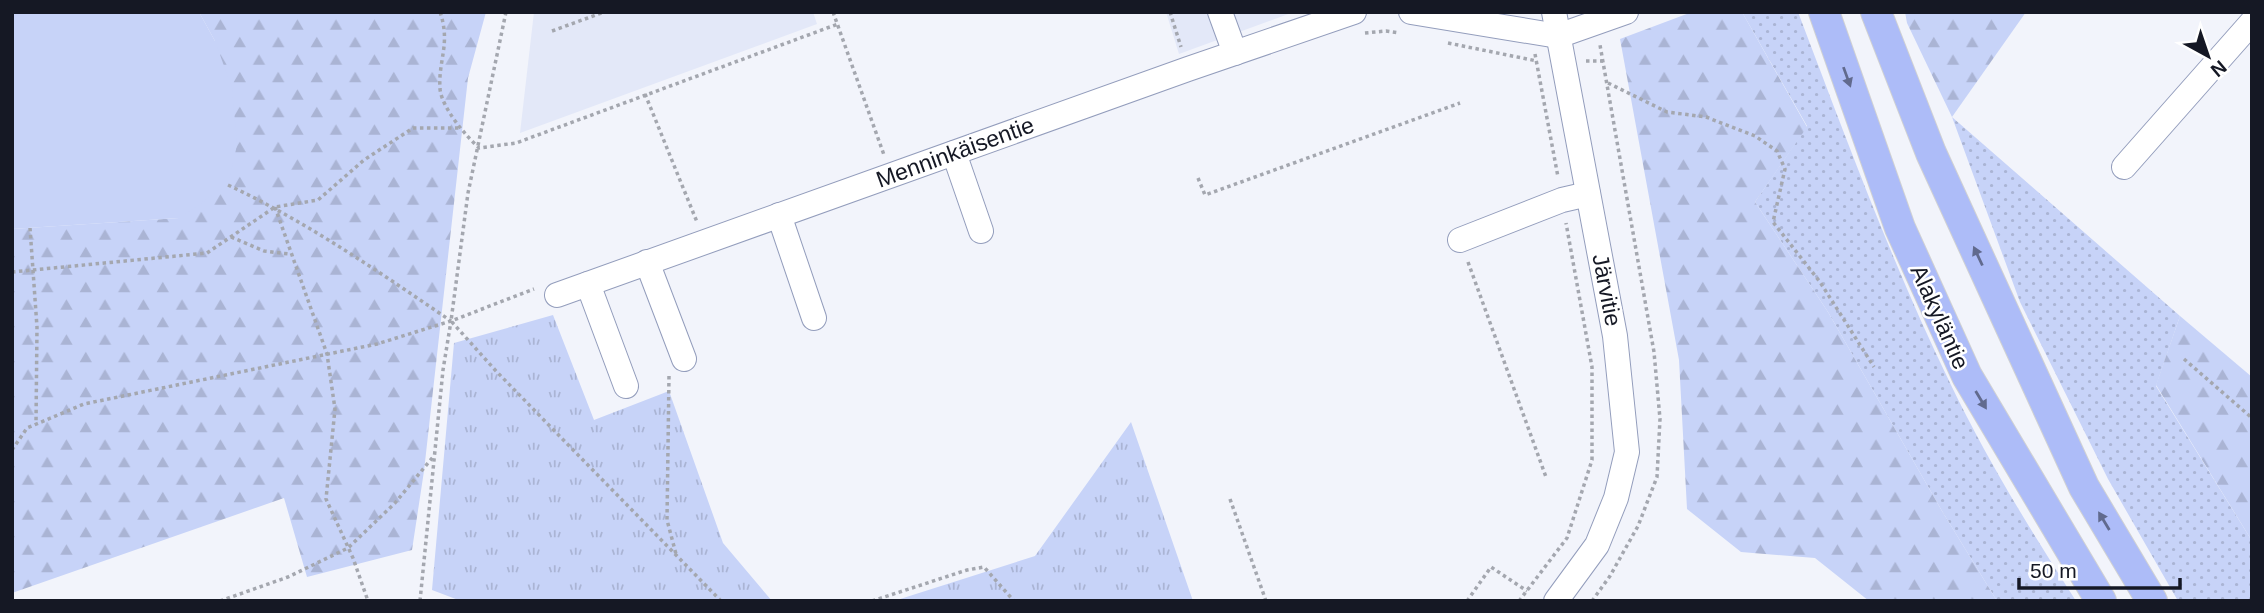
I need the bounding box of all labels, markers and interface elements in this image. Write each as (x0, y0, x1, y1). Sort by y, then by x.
north arrow (2173, 21, 2243, 91)
text: N (2207, 56, 2231, 81)
one-way arrow (1842, 66, 1853, 87)
street label: Menninkäisentie (872, 111, 1038, 193)
one-way arrow (1972, 246, 1984, 266)
street label: Järvitie (1587, 252, 1627, 328)
street label: Alakyläntie (1906, 261, 1974, 373)
one-way arrow (1975, 391, 1987, 410)
one-way arrow (2098, 512, 2111, 531)
scale bar (2019, 546, 2180, 590)
text: 50 m (2030, 559, 2077, 582)

